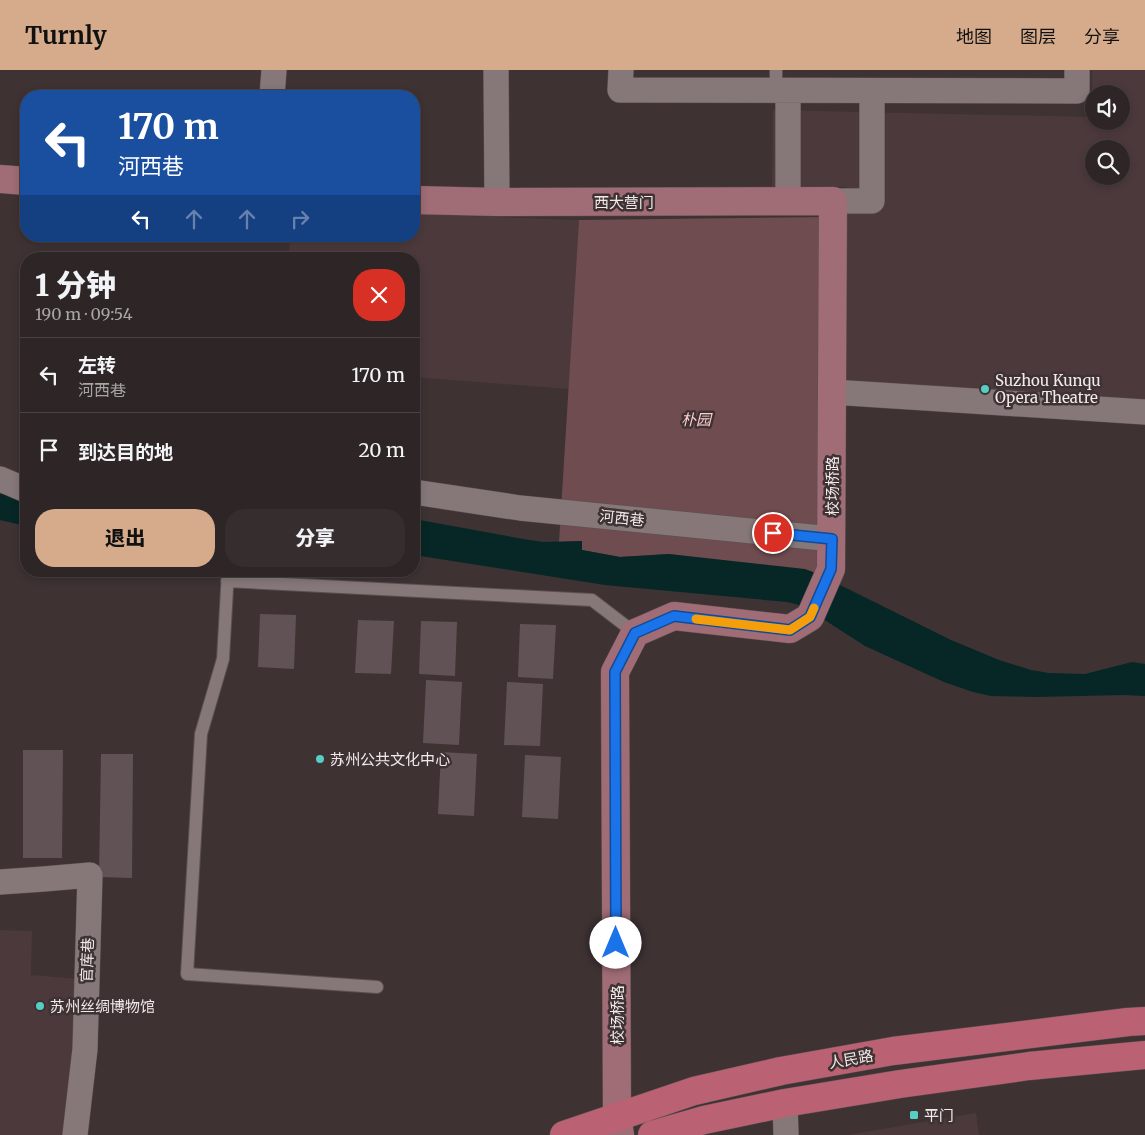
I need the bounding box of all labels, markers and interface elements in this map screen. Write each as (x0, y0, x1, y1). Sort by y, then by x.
text: Turnly (25, 20, 107, 51)
text: 地图 (956, 25, 992, 48)
text: 图层 (1020, 25, 1056, 48)
text: 分享 (1084, 25, 1120, 48)
map controls (1085, 85, 1130, 185)
button: sound (1085, 85, 1130, 130)
text: 170 m (118, 105, 219, 149)
icon: left (35, 110, 100, 175)
button: search (1085, 140, 1130, 185)
text: 河西巷 (118, 152, 184, 180)
street label: 西大营门 (594, 193, 654, 212)
icon: left (127, 205, 155, 233)
icon: ahead (180, 205, 208, 233)
icon: ahead (233, 205, 261, 233)
icon: right (286, 205, 314, 233)
text: 1 分钟 (35, 266, 116, 304)
button: close (353, 269, 405, 321)
text: 190 m · 09:54 (35, 304, 133, 324)
text: 左转 (78, 353, 116, 377)
icon: left (35, 361, 63, 389)
text: 170 m (352, 363, 405, 387)
place label: Suzhou Kunqu Opera Theatre (995, 371, 1101, 407)
text: 河西巷 (78, 380, 126, 400)
marker: Suzhou Kunqu Opera Theatre (979, 383, 991, 395)
park label: 朴园 (681, 410, 713, 429)
icon: arrive (35, 436, 63, 464)
text: 20 m (358, 438, 405, 462)
text: 到达目的地 (78, 440, 173, 464)
street label: 校场桥路 (823, 456, 842, 516)
street label: 河西巷 (599, 506, 645, 530)
button: 退出 (35, 509, 215, 567)
button: 分享 (225, 509, 405, 567)
pin (752, 512, 794, 554)
icon: arrive (759, 519, 787, 547)
place label: 苏州公共文化中心 (330, 750, 450, 769)
marker: 苏州公共文化中心 (314, 753, 326, 765)
position arrow (589, 916, 641, 968)
street label: 官库巷 (77, 937, 97, 983)
street label: 校场桥路 (608, 985, 627, 1045)
place label: 苏州丝绸博物馆 (50, 997, 155, 1016)
marker: 苏州丝绸博物馆 (34, 1000, 46, 1012)
street label: 人民路 (827, 1046, 875, 1072)
place label: 平门 (924, 1106, 954, 1125)
marker: 平门 (908, 1109, 920, 1121)

